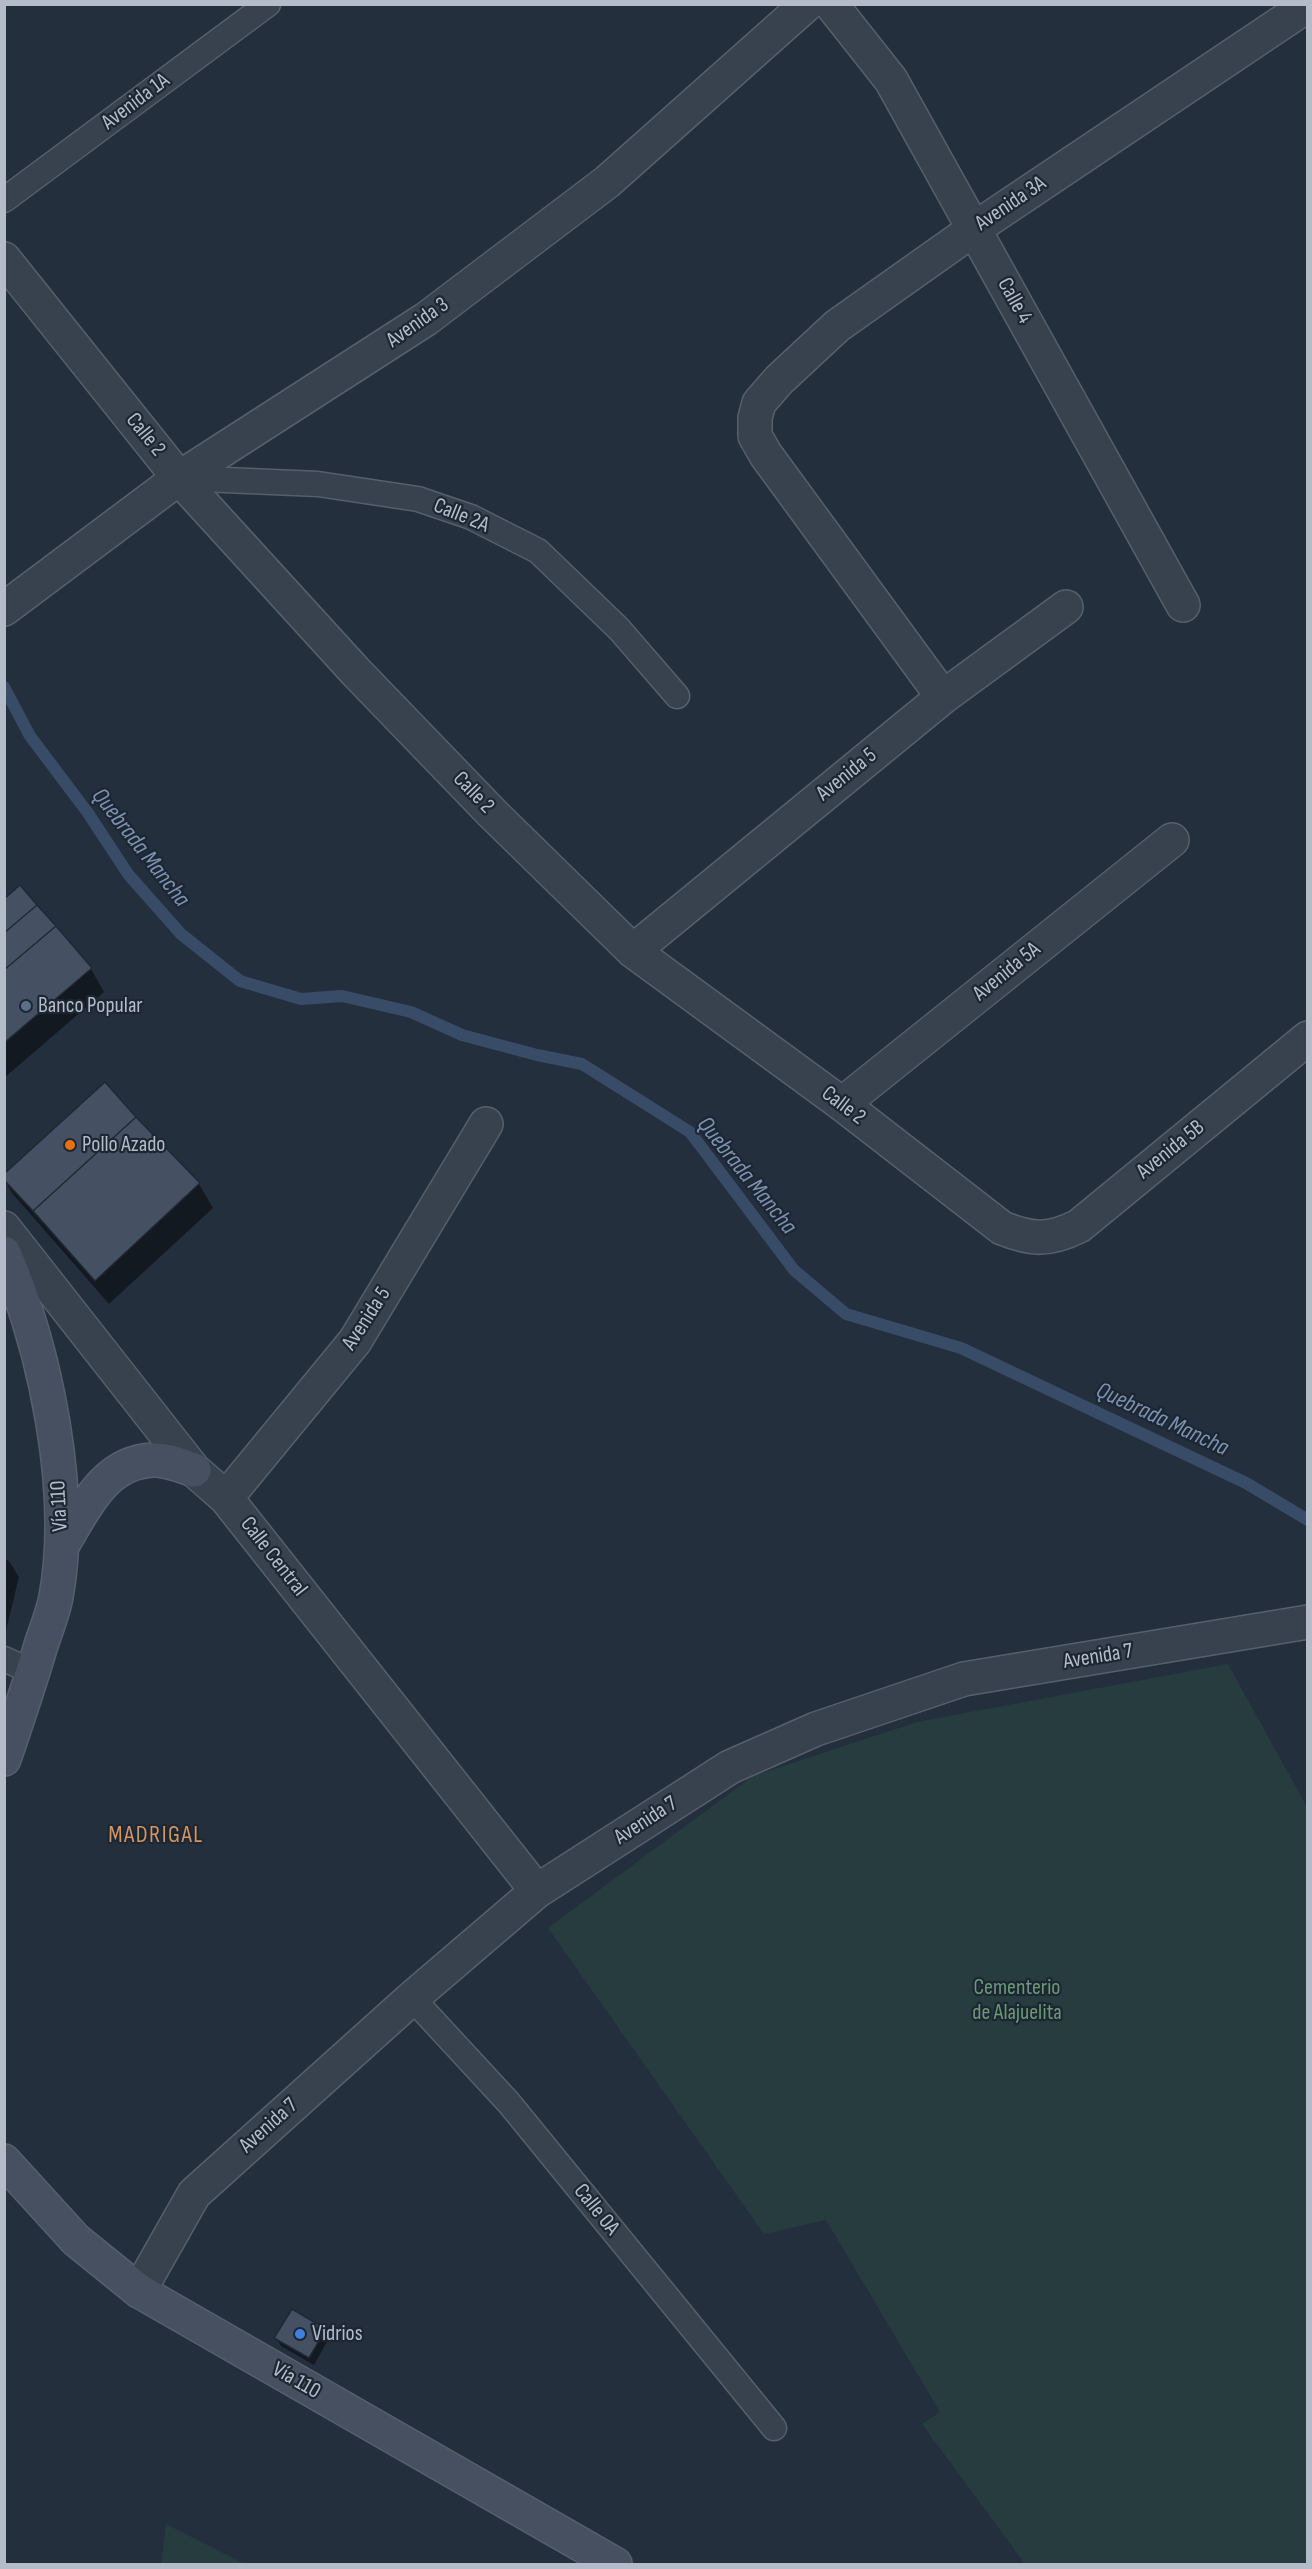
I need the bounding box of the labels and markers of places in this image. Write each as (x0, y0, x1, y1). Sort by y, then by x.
place label: Banco Popular (38, 993, 143, 1019)
marker: Banco Popular (19, 999, 33, 1013)
place label: Pollo Azado (82, 1132, 165, 1158)
marker: Pollo Azado (63, 1138, 77, 1152)
place label: Vidrios (312, 2321, 363, 2347)
marker: Vidrios (293, 2327, 307, 2341)

